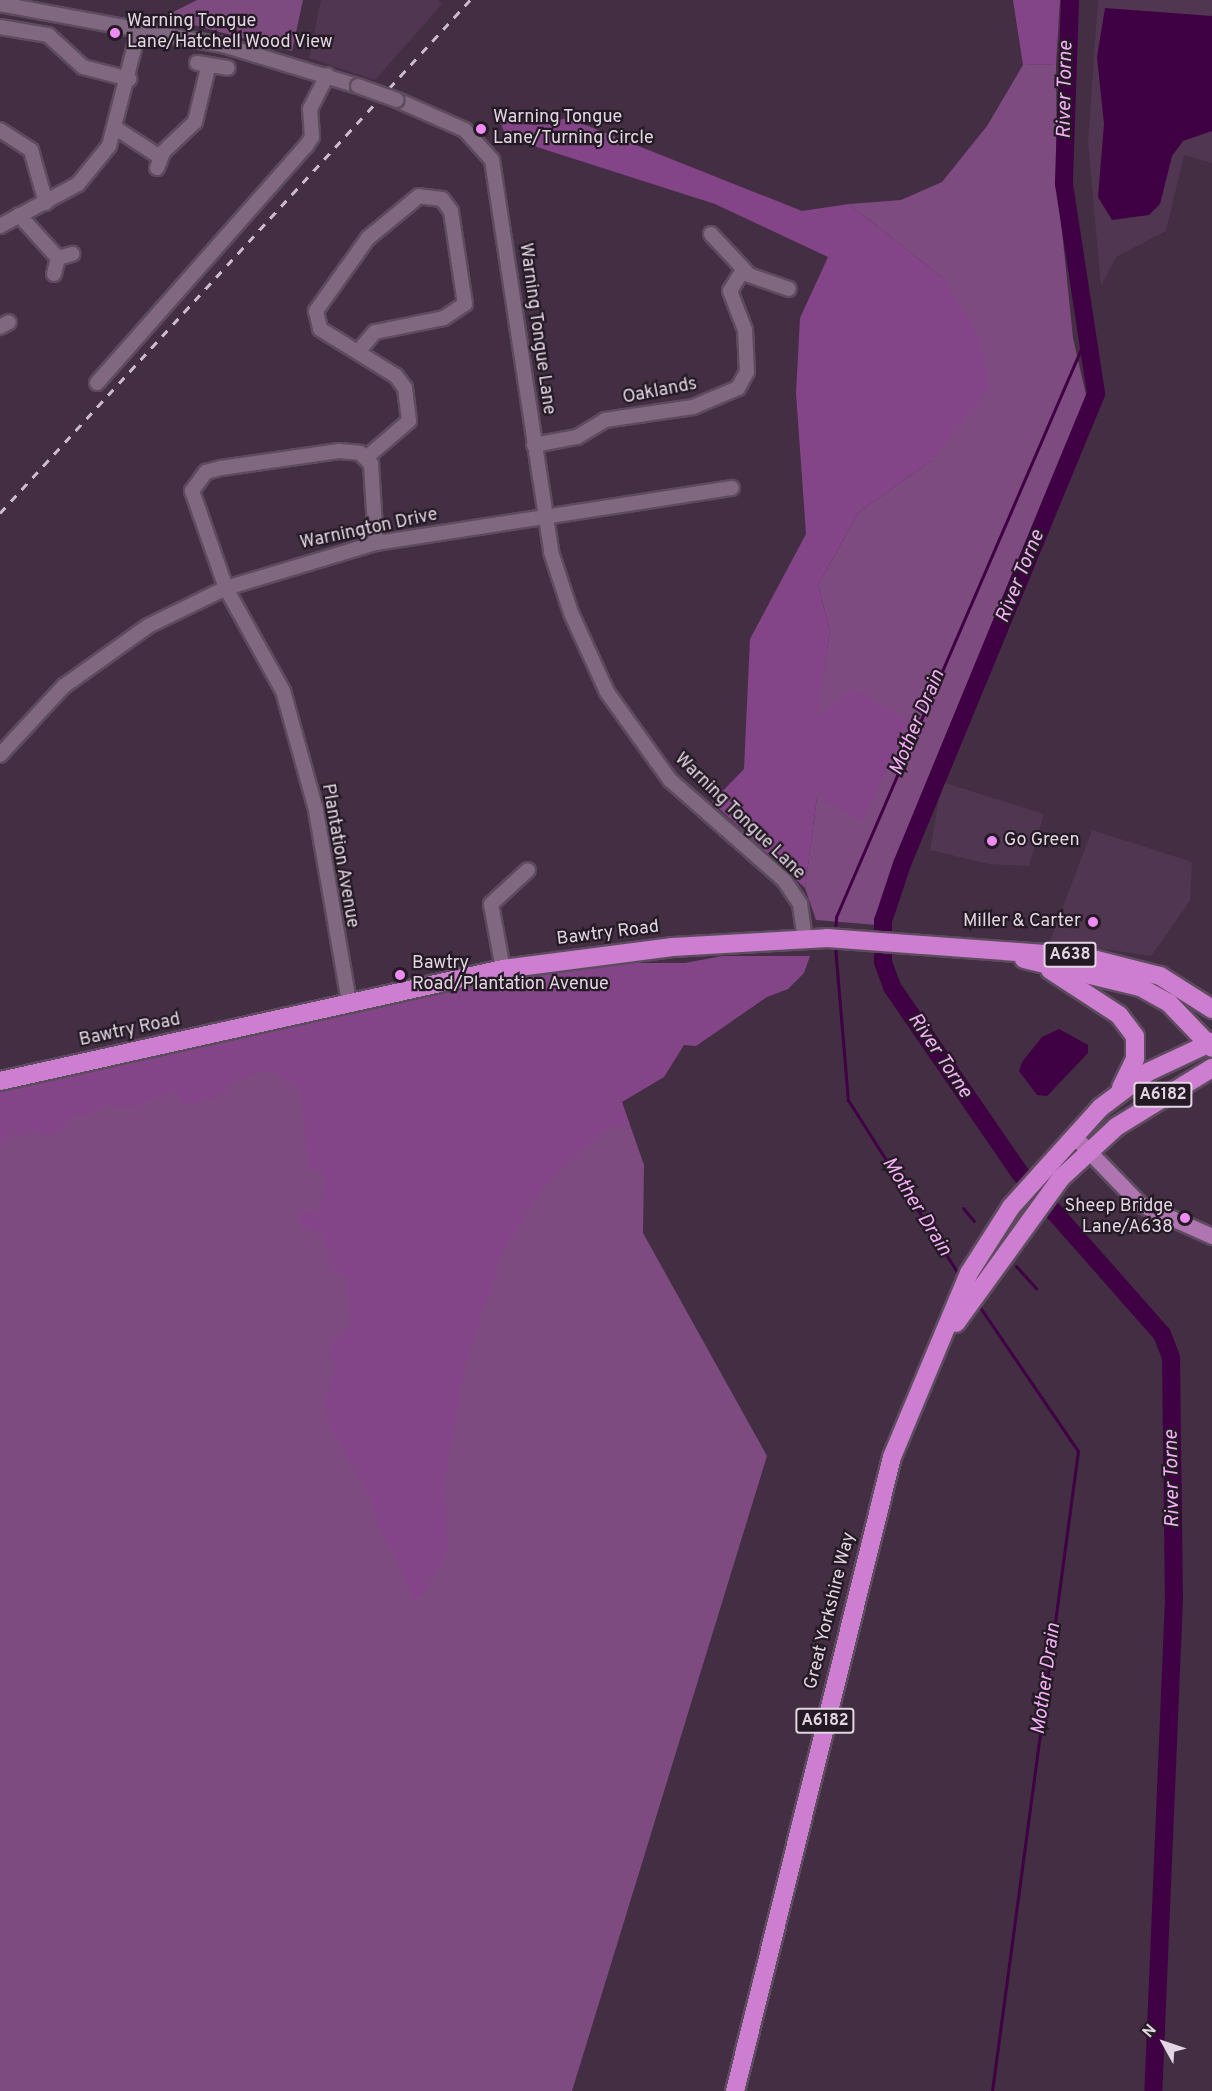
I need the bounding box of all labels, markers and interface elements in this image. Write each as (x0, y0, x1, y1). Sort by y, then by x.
place label: Warning Tongue Lane/Hatchell Wood View (127, 12, 334, 54)
marker: Warning Tongue Lane/Hatchell Wood View (108, 26, 122, 40)
water label: River Torne (1053, 40, 1079, 140)
place label: Warning Tongue Lane/Turning Circle (493, 108, 654, 150)
marker: Warning Tongue Lane/Turning Circle (474, 122, 488, 136)
street label: Warning Tongue Lane (513, 241, 559, 417)
street label: Oaklands (621, 374, 699, 410)
street label: Warnington Drive (298, 505, 440, 555)
water label: River Torne (991, 527, 1051, 627)
water label: Mother Drain (885, 667, 951, 779)
street label: Warning Tongue Lane (669, 749, 809, 885)
street label: Plantation Avenue (316, 782, 362, 930)
place label: Go Green (1004, 830, 1080, 852)
marker: Go Green (985, 834, 999, 848)
place label: Miller & Carter (963, 911, 1081, 933)
marker: Miller & Carter (1086, 915, 1100, 929)
street label: Bawtry Road (556, 917, 660, 951)
road number: A638 (1043, 942, 1097, 968)
place label: Bawtry Road/Plantation Avenue (412, 954, 609, 996)
marker: Bawtry Road/Plantation Avenue (393, 968, 407, 982)
water label: River Torne (901, 1008, 977, 1104)
street label: Bawtry Road (77, 1010, 183, 1052)
road number: A6182 (1133, 1082, 1193, 1108)
water label: Mother Drain (876, 1153, 956, 1261)
place label: Sheep Bridge Lane/A638 (1064, 1197, 1173, 1240)
marker: Sheep Bridge Lane/A638 (1178, 1211, 1192, 1225)
water label: River Torne (1160, 1429, 1186, 1529)
street label: Great Yorkshire Way (801, 1530, 861, 1692)
water label: Mother Drain (1027, 1622, 1067, 1736)
road number: A6182 (795, 1708, 855, 1734)
north arrow (1134, 2013, 1194, 2073)
text: N (1139, 2021, 1162, 2042)

